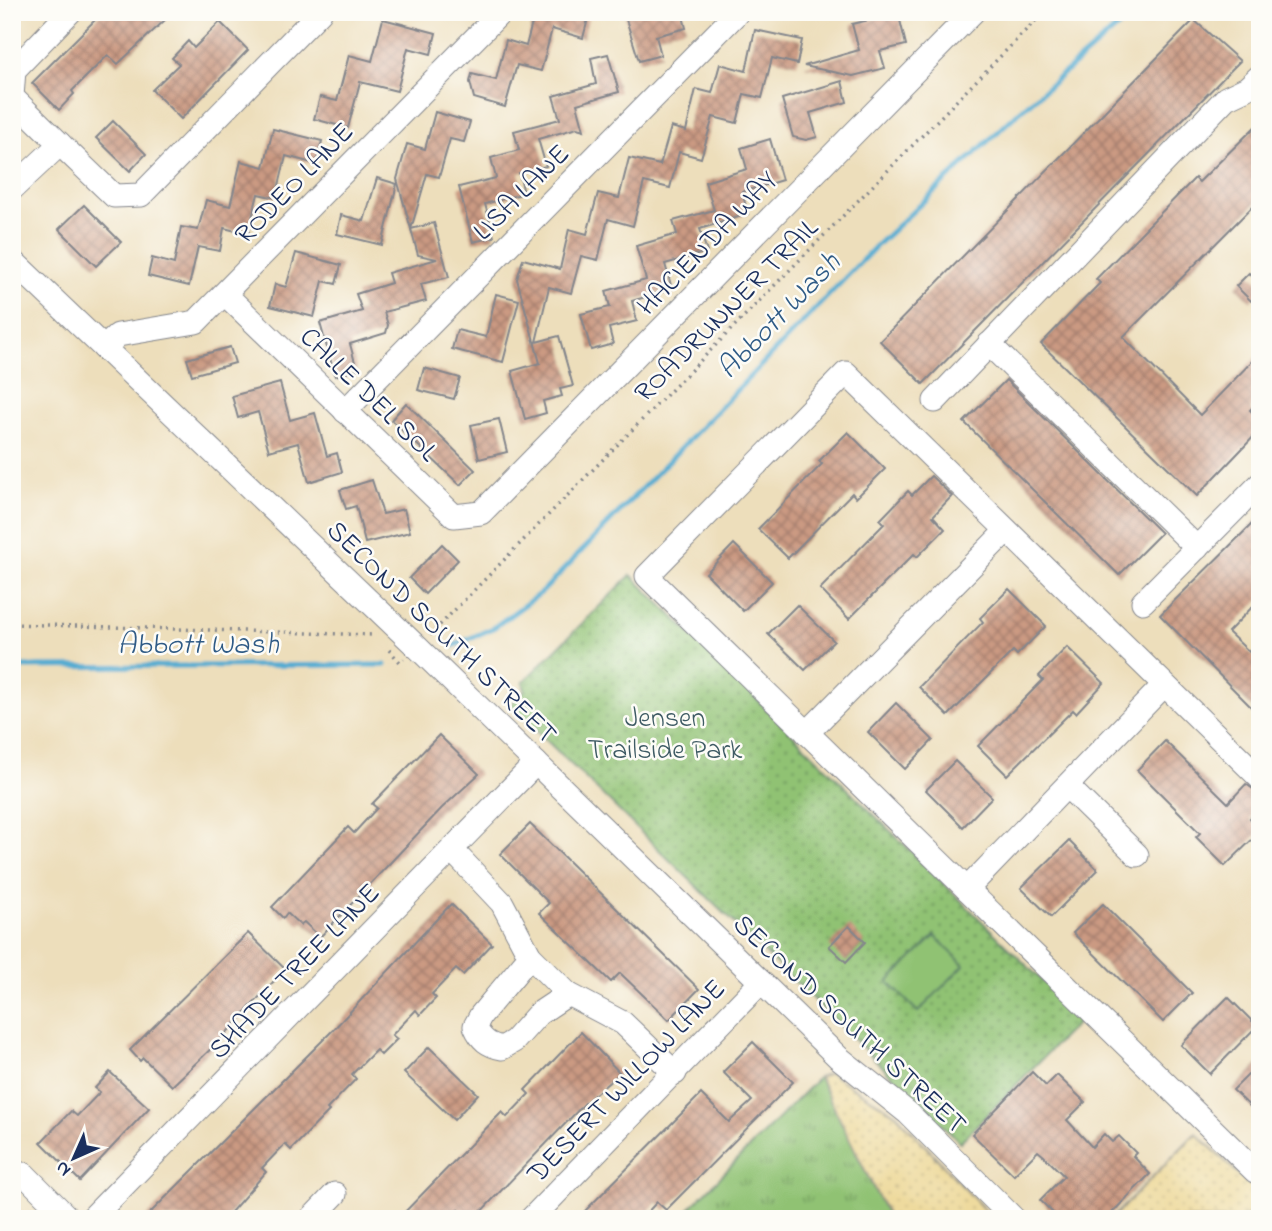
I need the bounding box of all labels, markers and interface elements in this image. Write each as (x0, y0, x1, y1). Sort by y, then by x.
street label: RODEO LANE (226, 114, 365, 255)
street label: LISA LANE (465, 136, 580, 251)
street label: HACIENDA WAY (628, 162, 789, 326)
street label: ROADRUNNER TRAIL (626, 209, 830, 413)
water label: Abbott Wash (708, 243, 853, 390)
street label: CALLE DEL SOL (289, 319, 447, 473)
street label: SECOND SOUTH STREET (316, 512, 565, 755)
water label: Abbott Wash (117, 624, 279, 668)
park label: Jensen Trailside Park (588, 699, 743, 772)
street label: SHADE TREE LANE (200, 875, 391, 1070)
street label: SECOND SOUTH STREET (722, 906, 975, 1145)
street label: DESERT WILLOW LANE (518, 971, 736, 1195)
north arrow (38, 1122, 108, 1192)
text: N (50, 1154, 78, 1182)

